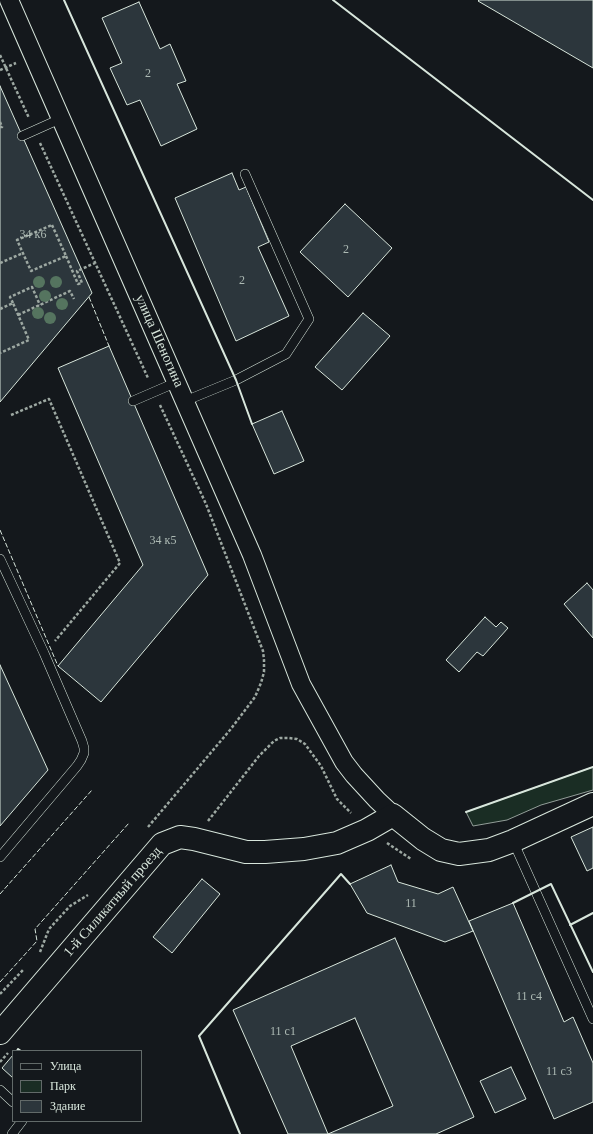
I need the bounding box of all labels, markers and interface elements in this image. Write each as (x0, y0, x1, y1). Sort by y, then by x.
house number: 2 (145, 67, 151, 81)
house number: 34 к6 (20, 228, 46, 242)
house number: 2 (343, 243, 349, 257)
house number: 2 (239, 274, 245, 288)
street label: улица Шеногина (131, 292, 187, 390)
house number: 34 к5 (150, 534, 176, 548)
street label: 1-й Силикатный проезд (60, 843, 166, 961)
house number: 11 (405, 897, 417, 911)
house number: 11 с4 (516, 990, 542, 1004)
house number: 11 c1 (270, 1025, 296, 1039)
legend (12, 1050, 142, 1122)
text: Улица (50, 1059, 81, 1073)
house number: 11 с3 (546, 1065, 572, 1079)
text: Парк (50, 1079, 76, 1093)
text: Здание (50, 1099, 85, 1113)

